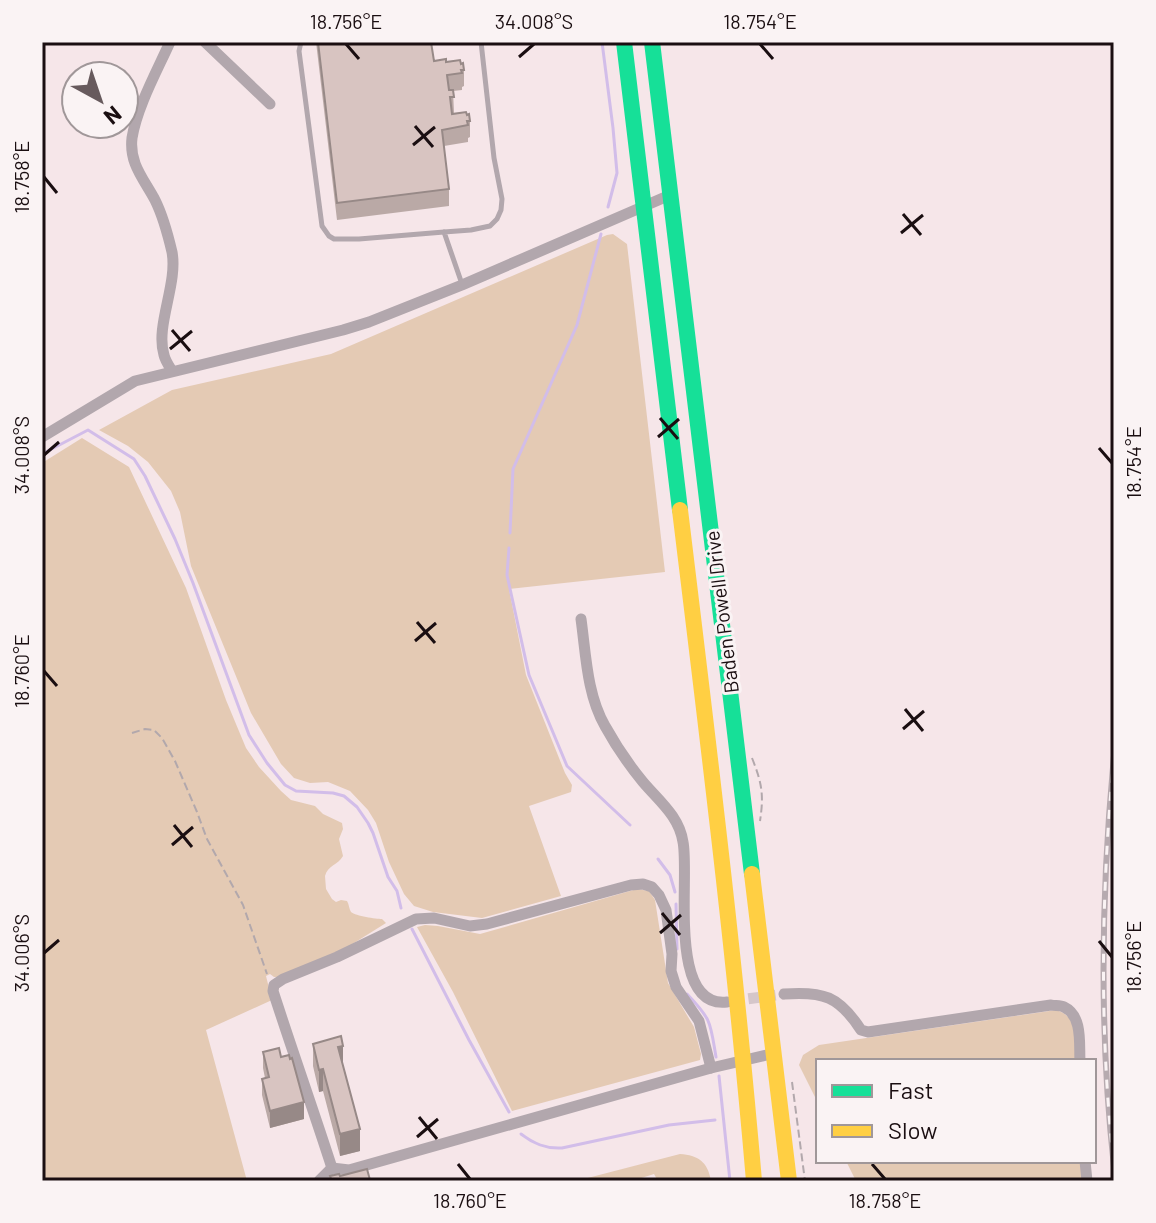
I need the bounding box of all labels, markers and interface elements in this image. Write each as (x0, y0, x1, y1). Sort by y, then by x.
text: 18.756°E (310, 9, 382, 33)
text: 34.008°S (495, 9, 573, 33)
text: 18.754°E (723, 9, 797, 33)
north arrow (60, 60, 140, 140)
text: N (100, 101, 127, 131)
text: 18.758°E (9, 141, 33, 213)
text: 34.008°S (9, 416, 33, 494)
text: 18.754°E (1121, 426, 1145, 500)
street label: Baden Powell Drive (699, 529, 743, 695)
text: 18.760°E (9, 634, 33, 708)
text: 34.006°S (9, 914, 33, 992)
text: 18.756°E (1121, 921, 1145, 993)
legend (816, 1059, 1096, 1163)
text: Fast (888, 1075, 933, 1104)
text: Slow (888, 1115, 937, 1144)
text: 18.760°E (433, 1188, 507, 1212)
text: 18.758°E (849, 1188, 921, 1212)

